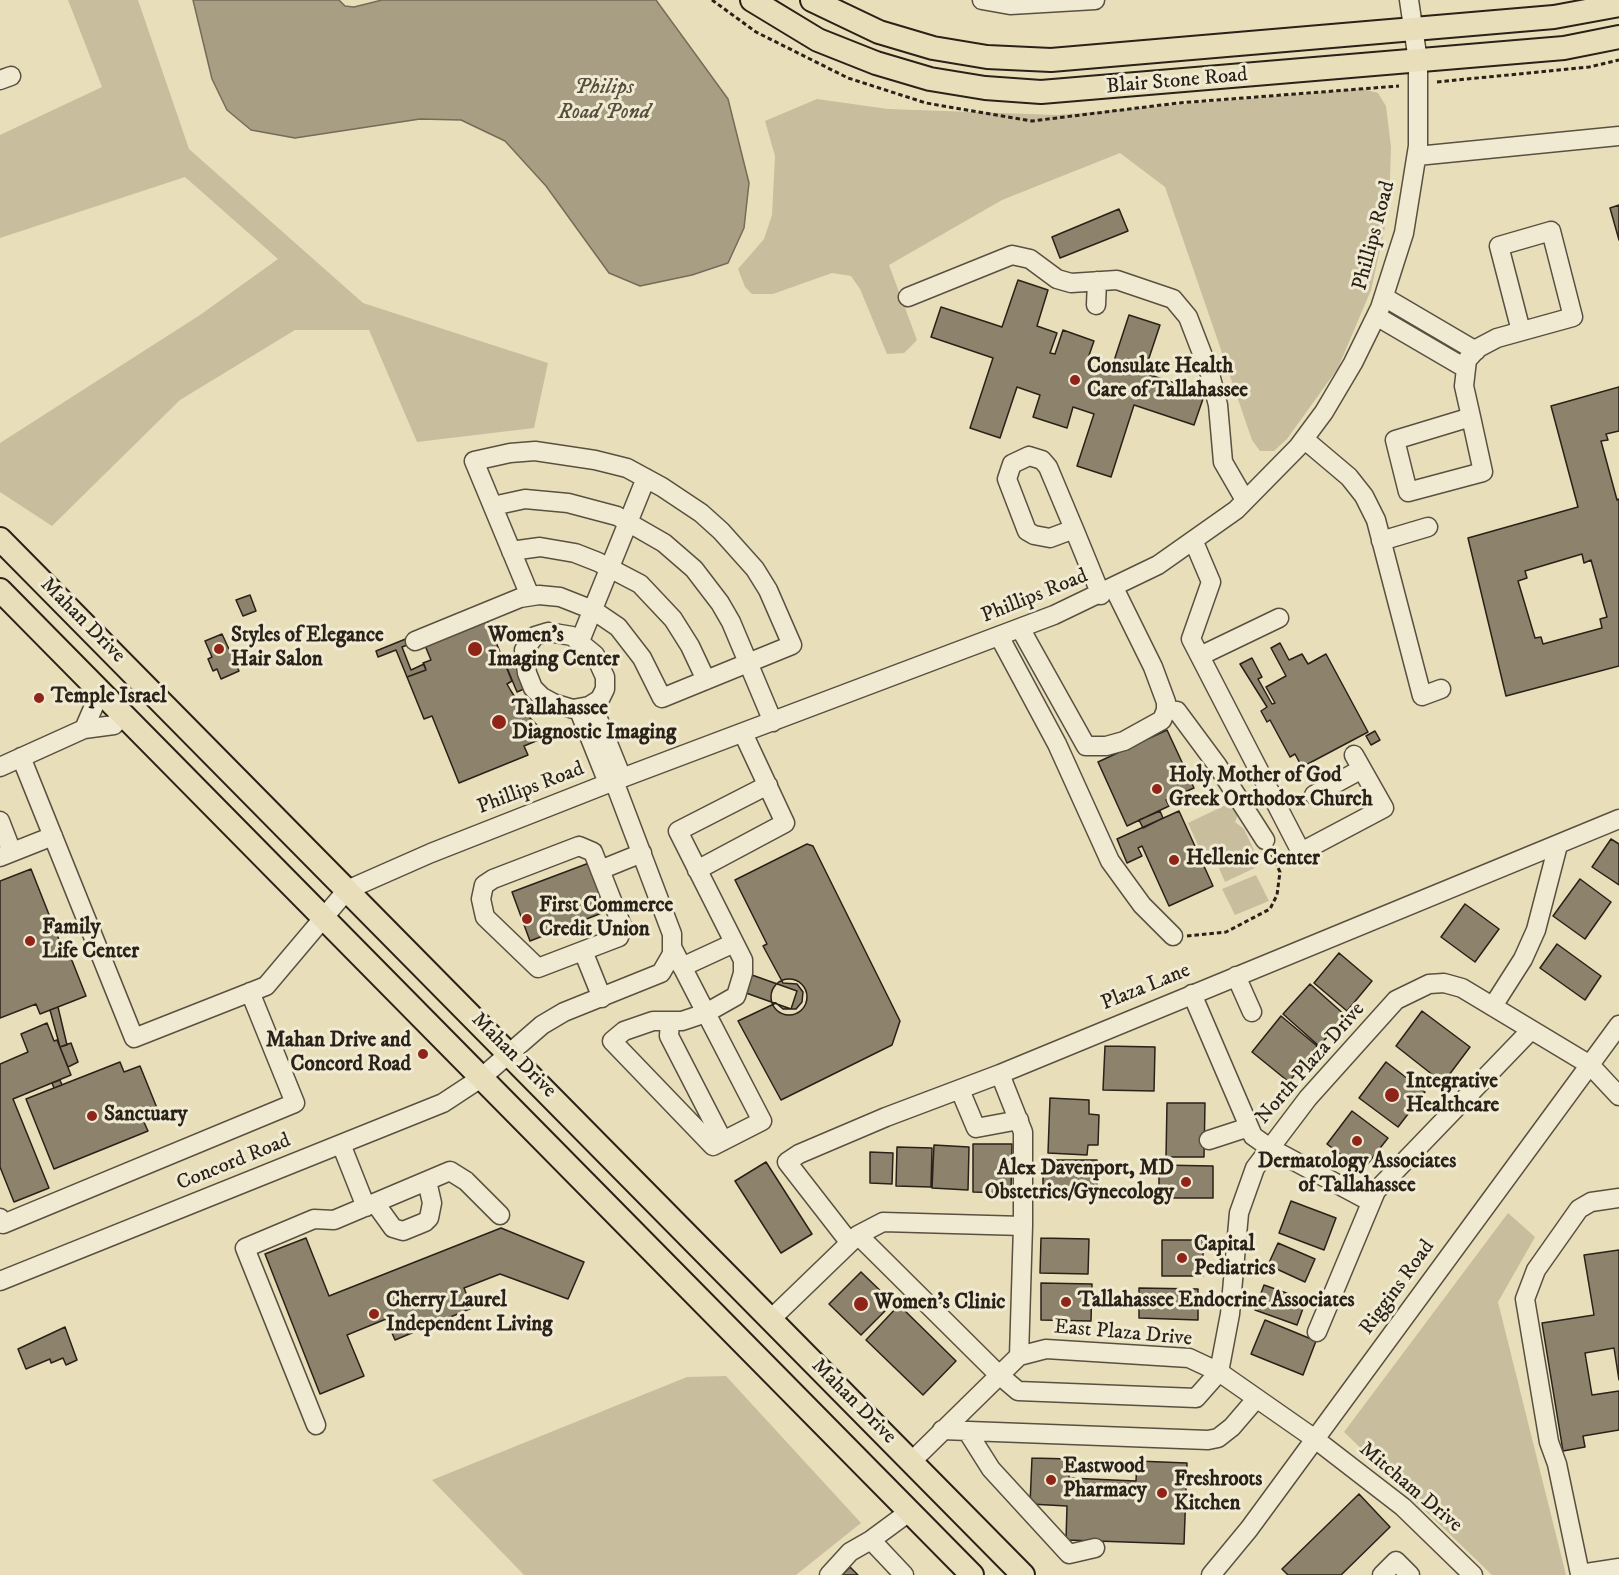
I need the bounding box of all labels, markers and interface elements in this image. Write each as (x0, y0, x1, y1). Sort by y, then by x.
street label: Blair Stone Road (1105, 63, 1249, 101)
water label: Philips Road Pond (558, 75, 650, 126)
street label: Phillips Road (1348, 179, 1402, 293)
place label: Consulate Health Care of Tallahassee (1087, 355, 1248, 405)
marker: Consulate Health Care of Tallahassee (1068, 373, 1082, 387)
street label: Phillips Road (978, 564, 1092, 630)
street label: Mahan Drive (34, 573, 130, 669)
place label: Styles of Elegance Hair Salon (231, 624, 384, 674)
place label: Women's Imaging Center (488, 624, 619, 674)
marker: Women's Imaging Center (466, 640, 484, 658)
marker: Styles of Elegance Hair Salon (212, 642, 226, 656)
place label: Temple Israel (51, 685, 167, 711)
marker: Temple Israel (32, 691, 46, 705)
place label: Tallahassee Diagnostic Imaging (512, 697, 676, 747)
marker: Tallahassee Diagnostic Imaging (490, 713, 508, 731)
street label: Phillips Road (474, 757, 588, 821)
place label: Holy Mother of God Greek Orthodox Church (1169, 764, 1373, 814)
marker: Holy Mother of God Greek Orthodox Church (1150, 782, 1164, 796)
place label: Hellenic Center (1186, 847, 1320, 873)
marker: Hellenic Center (1167, 853, 1181, 867)
place label: First Commerce Credit Union (539, 894, 673, 944)
marker: First Commerce Credit Union (520, 912, 534, 926)
place label: Family Life Center (42, 916, 139, 966)
marker: Family Life Center (23, 934, 37, 948)
street label: Plaza Lane (1098, 959, 1194, 1017)
street label: North Plaza Drive (1251, 998, 1371, 1130)
street label: Mahan Drive (465, 1008, 561, 1104)
place label: Mahan Drive and Concord Road (266, 1029, 411, 1079)
marker: Mahan Drive and Concord Road (416, 1047, 430, 1061)
place label: Integrative Healthcare (1406, 1070, 1499, 1120)
marker: Integrative Healthcare (1383, 1086, 1401, 1104)
place label: Sanctuary (104, 1103, 187, 1129)
marker: Sanctuary (85, 1109, 99, 1123)
street label: Concord Road (173, 1129, 295, 1197)
marker: Dermatology Associates of Tallahassee (1350, 1134, 1364, 1148)
place label: Dermatology Associates of Tallahassee (1258, 1150, 1456, 1200)
place label: Alex Davenport, MD Obstetrics/Gynecology (985, 1157, 1174, 1207)
marker: Alex Davenport, MD Obstetrics/Gynecology (1179, 1175, 1193, 1189)
place label: Capital Pediatrics (1194, 1233, 1275, 1283)
street label: Riggins Road (1355, 1236, 1441, 1340)
marker: Capital Pediatrics (1175, 1251, 1189, 1265)
place label: Cherry Laurel Independent Living (386, 1289, 553, 1339)
place label: Tallahassee Endocrine Associates (1078, 1289, 1355, 1315)
place label: Women's Clinic (874, 1291, 1005, 1317)
marker: Women's Clinic (852, 1295, 870, 1313)
marker: Tallahassee Endocrine Associates (1059, 1295, 1073, 1309)
marker: Cherry Laurel Independent Living (367, 1307, 381, 1321)
street label: East Plaza Drive (1053, 1315, 1193, 1353)
street label: Mahan Drive (805, 1354, 901, 1450)
street label: Mitcham Drive (1353, 1437, 1467, 1539)
place label: Eastwood Pharmacy (1063, 1455, 1147, 1505)
place label: Freshroots Kitchen (1174, 1468, 1262, 1518)
marker: Eastwood Pharmacy (1044, 1473, 1058, 1487)
marker: Freshroots Kitchen (1155, 1486, 1169, 1500)

